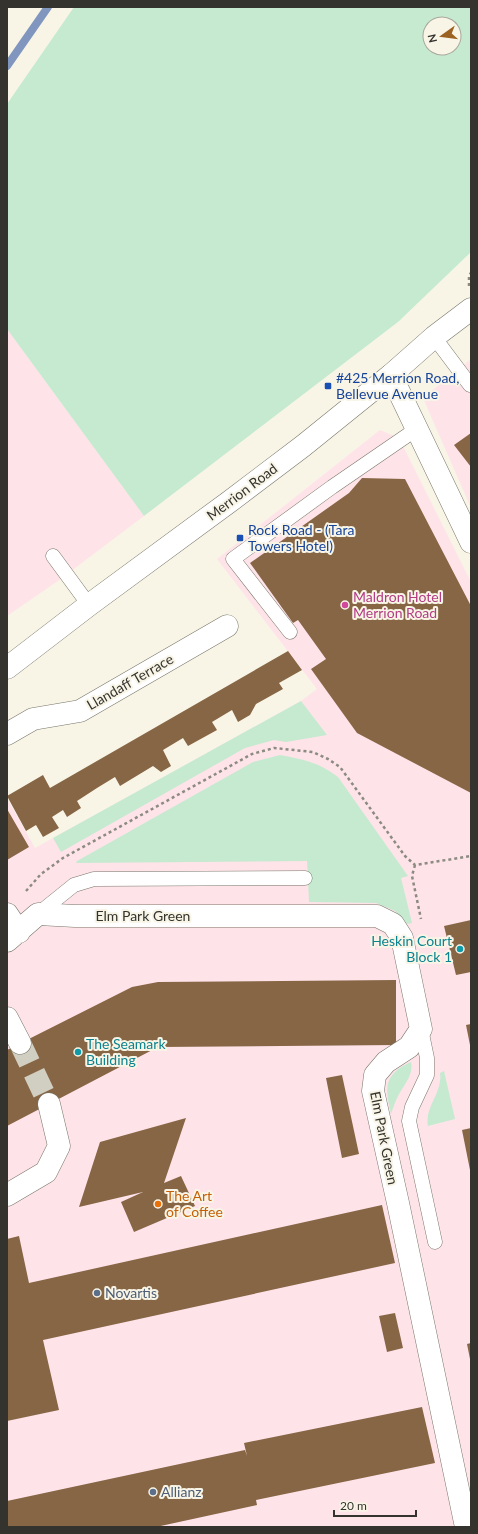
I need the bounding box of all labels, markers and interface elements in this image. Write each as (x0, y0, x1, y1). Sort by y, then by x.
north arrow (422, 16, 462, 56)
text: N (424, 33, 439, 44)
place label: #425 Merrion Road, Bellevue Avenue (336, 369, 459, 402)
marker: #425 Merrion Road, Bellevue Avenue (323, 381, 333, 391)
street label: Merrion Road (203, 459, 280, 524)
place label: Rock Road - (Tara Towers Hotel) (248, 521, 354, 554)
marker: Rock Road - (Tara Towers Hotel) (235, 533, 245, 543)
place label: Maldron Hotel Merrion Road (353, 588, 442, 621)
marker: Maldron Hotel Merrion Road (340, 600, 350, 610)
street label: Llandaff Terrace (83, 650, 176, 713)
street label: Elm Park Green (96, 907, 190, 924)
place label: Heskin Court Block 1 (371, 932, 452, 965)
marker: Heskin Court Block 1 (455, 944, 465, 954)
place label: The Seamark Building (86, 1035, 166, 1068)
marker: The Seamark Building (73, 1047, 83, 1057)
street label: Elm Park Green (367, 1090, 402, 1186)
place label: The Art of Coffee (166, 1187, 223, 1220)
marker: The Art of Coffee (153, 1199, 163, 1209)
place label: Novartis (105, 1284, 157, 1301)
marker: Novartis (92, 1288, 102, 1298)
place label: Allianz (161, 1483, 202, 1500)
marker: Allianz (148, 1487, 158, 1497)
scale bar (334, 1492, 416, 1518)
text: 20 m (340, 1498, 367, 1513)

